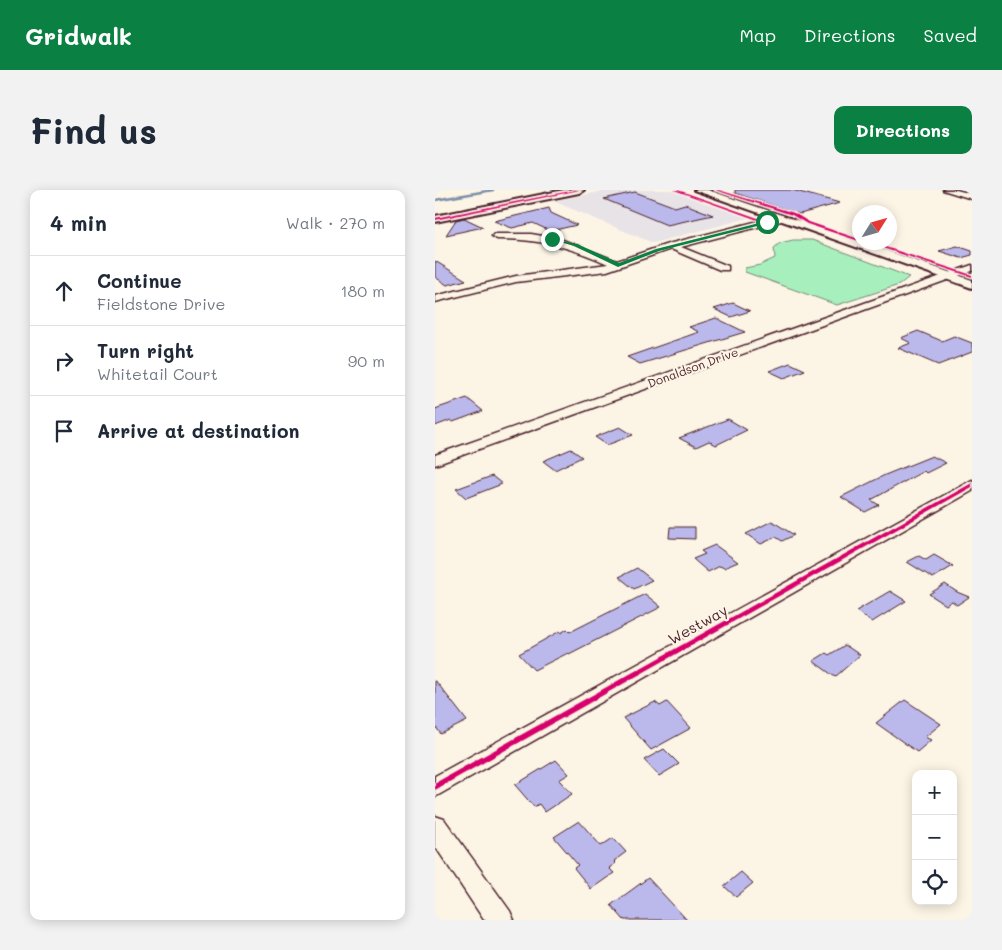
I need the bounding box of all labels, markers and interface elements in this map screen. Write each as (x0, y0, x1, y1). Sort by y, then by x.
text: Gridwalk (25, 20, 132, 51)
text: Map (739, 23, 776, 47)
text: Directions (804, 23, 896, 47)
text: Saved (924, 23, 977, 47)
button: Directions (834, 106, 972, 154)
text: Find us (30, 107, 157, 153)
north arrow (852, 205, 897, 250)
text: 4 min (50, 209, 107, 236)
route start (756, 211, 779, 234)
text: Walk · 270 m (286, 212, 385, 233)
route end (541, 228, 564, 251)
text: Continue (97, 268, 182, 293)
icon: ahead (50, 277, 78, 305)
text: 180 m (340, 280, 385, 301)
text: Fieldstone Drive (97, 293, 225, 314)
text: Turn right (97, 338, 194, 363)
street label: Donaldson Drive (645, 343, 740, 391)
icon: right (50, 347, 78, 375)
text: 90 m (348, 350, 385, 371)
text: Whitetail Court (97, 363, 218, 384)
icon: arrive (50, 417, 78, 445)
text: Arrive at destination (97, 418, 300, 443)
street label: Westway (664, 600, 731, 649)
map controls (912, 770, 957, 905)
button: + (912, 770, 957, 815)
button: − (912, 815, 957, 860)
button: locate (912, 860, 957, 905)

